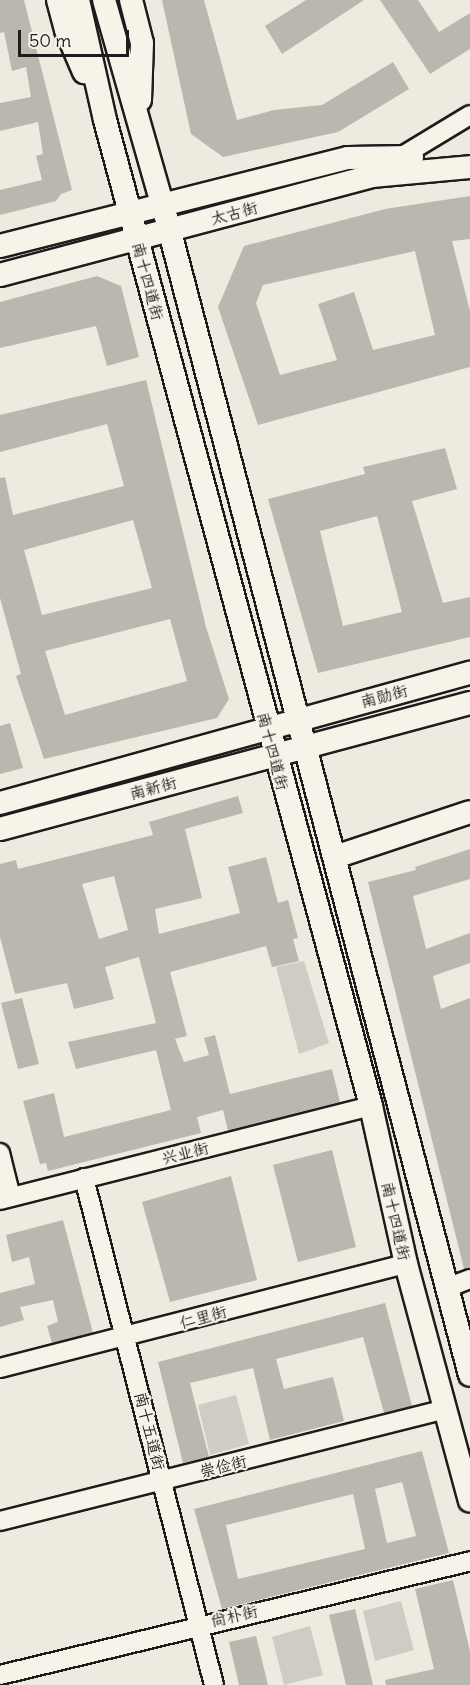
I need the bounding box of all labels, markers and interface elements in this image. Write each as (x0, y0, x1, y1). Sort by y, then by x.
scale bar (21, 18, 132, 56)
text: 50 m (29, 29, 71, 52)
street label: 太古街 (208, 198, 260, 228)
street label: 南十四道街 (128, 240, 168, 322)
street label: 南勋街 (358, 681, 410, 711)
street label: 南十四道街 (253, 710, 293, 792)
street label: 南新街 (127, 773, 179, 803)
street label: 兴业街 (159, 1138, 211, 1168)
street label: 南十四道街 (378, 1180, 414, 1262)
street label: 仁里街 (177, 1302, 229, 1332)
street label: 南十五道街 (131, 1390, 169, 1472)
street label: 崇俭街 (197, 1451, 249, 1481)
street label: 尚朴街 (208, 1601, 260, 1631)

